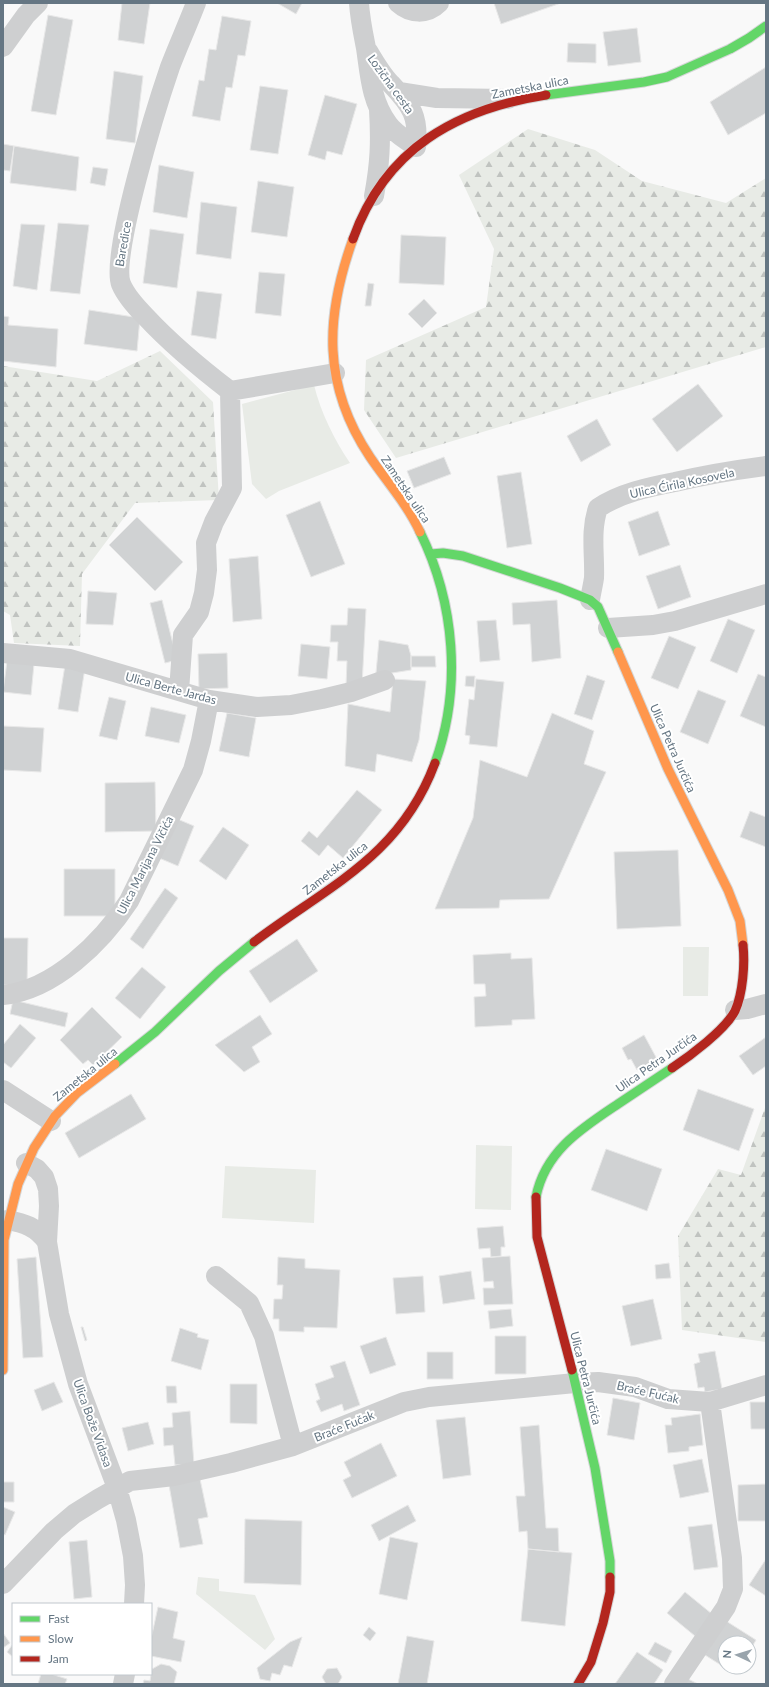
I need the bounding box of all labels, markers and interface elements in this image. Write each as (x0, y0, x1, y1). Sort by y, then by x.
street label: Lozična cesta (364, 51, 418, 117)
street label: Zametska ulica (490, 72, 570, 102)
street label: Baredice (112, 220, 134, 268)
street label: Zametska ulica (378, 452, 434, 526)
street label: Ulica Ćirila Kosovela (628, 465, 736, 501)
street label: Ulica Berte Jardas (124, 669, 218, 707)
street label: Ulica Petra Jurčića (647, 701, 699, 795)
street label: Ulica Marijana Vičića (114, 813, 176, 917)
street label: Zametska ulica (300, 838, 370, 898)
street label: Ulica Petra Jurčića (613, 1028, 700, 1096)
street label: Zametska ulica (50, 1044, 120, 1104)
street label: Ulica Petra Jurčića (567, 1330, 605, 1426)
street label: Ulica Bože Vidasa (70, 1377, 116, 1469)
street label: Braće Fućak (615, 1378, 682, 1407)
street label: Braće Fučak (312, 1407, 377, 1445)
legend (12, 1603, 152, 1675)
text: Fast (48, 1611, 70, 1626)
text: Slow (48, 1631, 74, 1646)
north arrow (717, 1635, 757, 1675)
text: N (720, 1650, 733, 1659)
text: Jam (48, 1651, 69, 1666)

